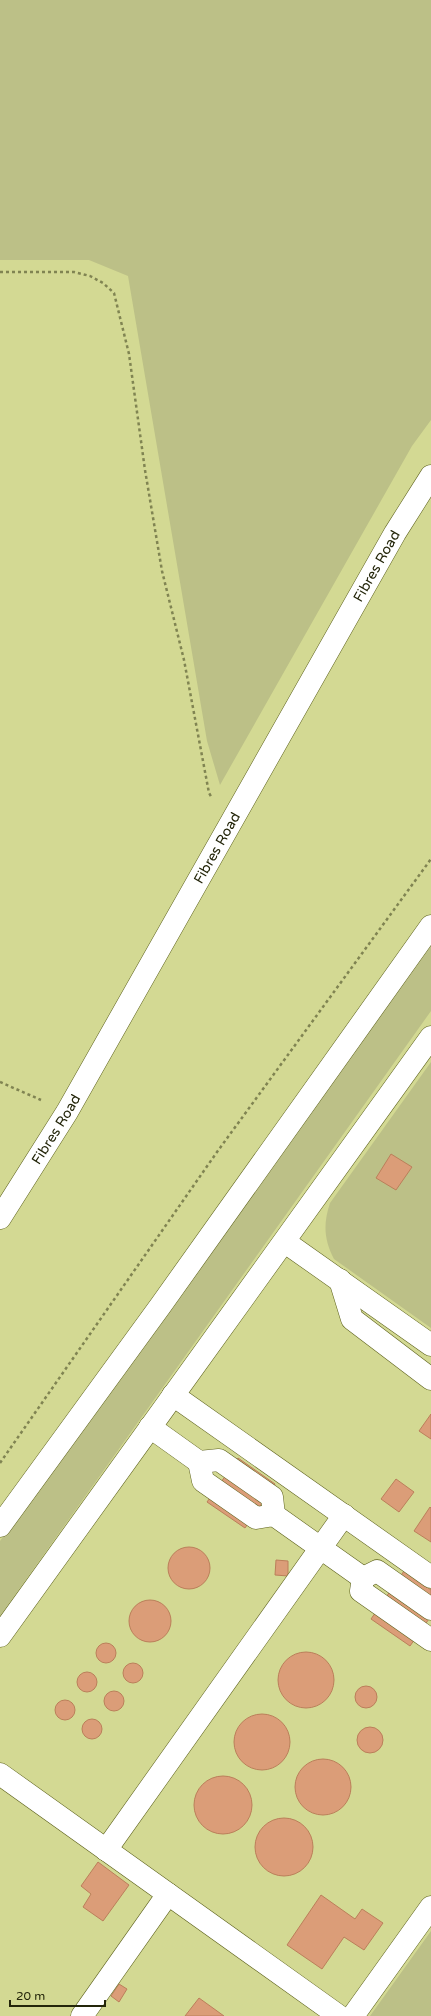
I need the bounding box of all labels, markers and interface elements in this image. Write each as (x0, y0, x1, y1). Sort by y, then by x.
street label: Fibres Road (349, 527, 403, 605)
street label: Fibres Road (190, 809, 244, 887)
street label: Fibres Road (28, 1091, 84, 1167)
scale bar (10, 1982, 105, 2008)
text: 20 m (16, 1989, 45, 2003)

